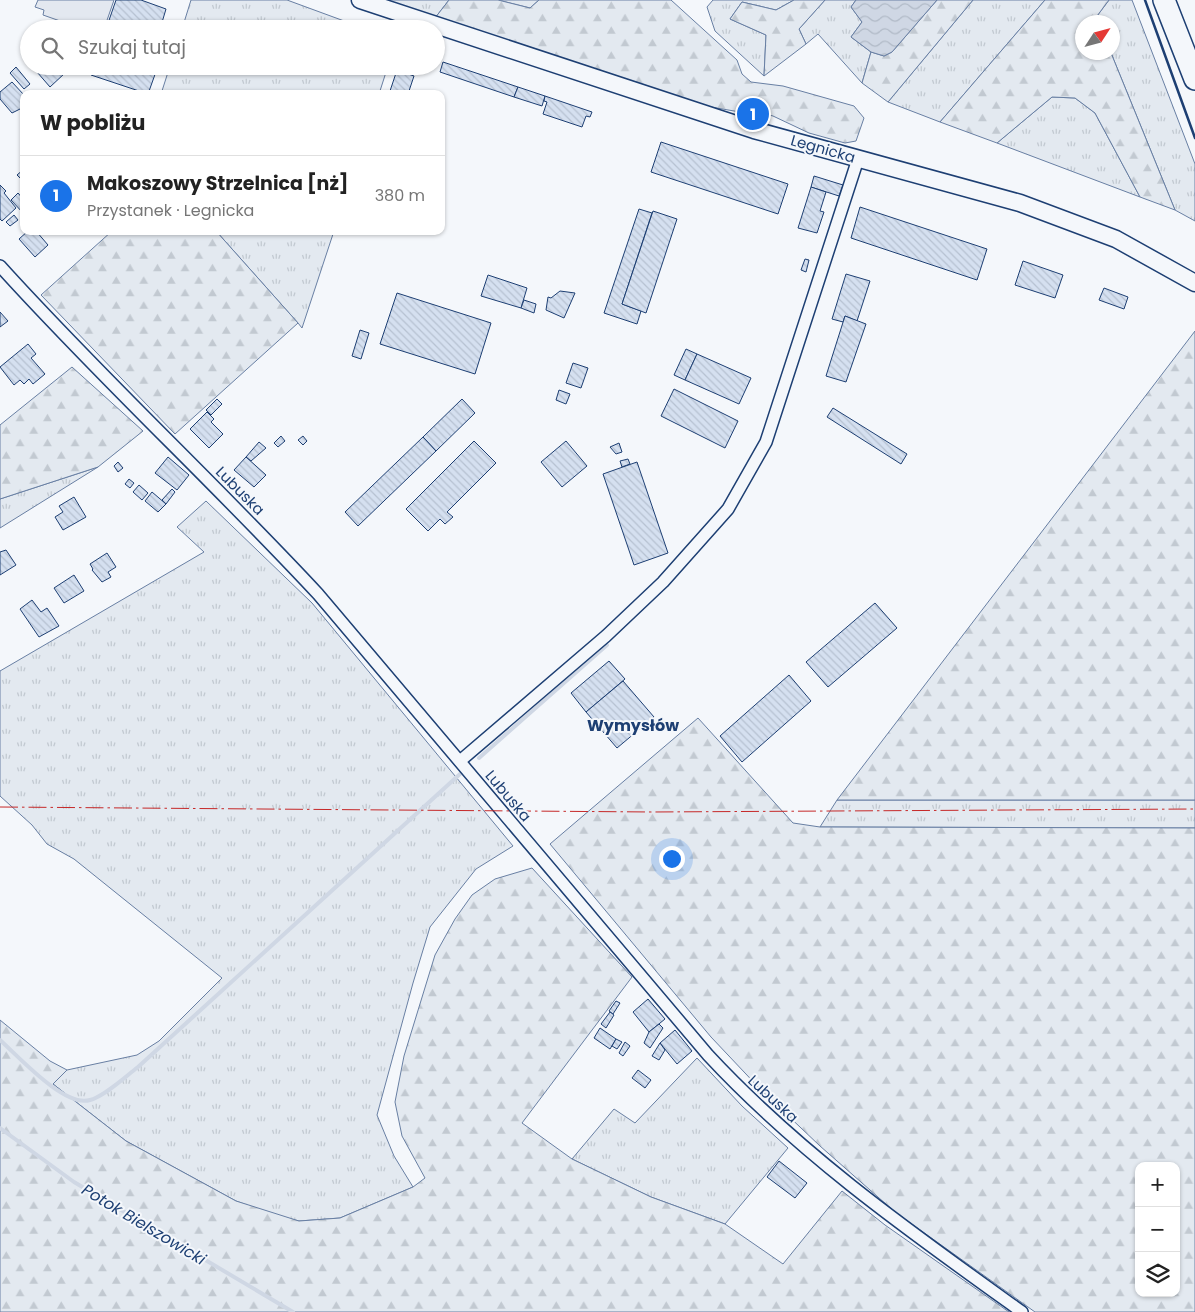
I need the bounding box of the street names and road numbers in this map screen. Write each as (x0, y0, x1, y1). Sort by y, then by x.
street label: Legnicka (788, 129, 858, 168)
street label: Lubuska (211, 461, 270, 520)
street label: Lubuska (481, 765, 536, 826)
street label: Lubuska (744, 1070, 803, 1127)

